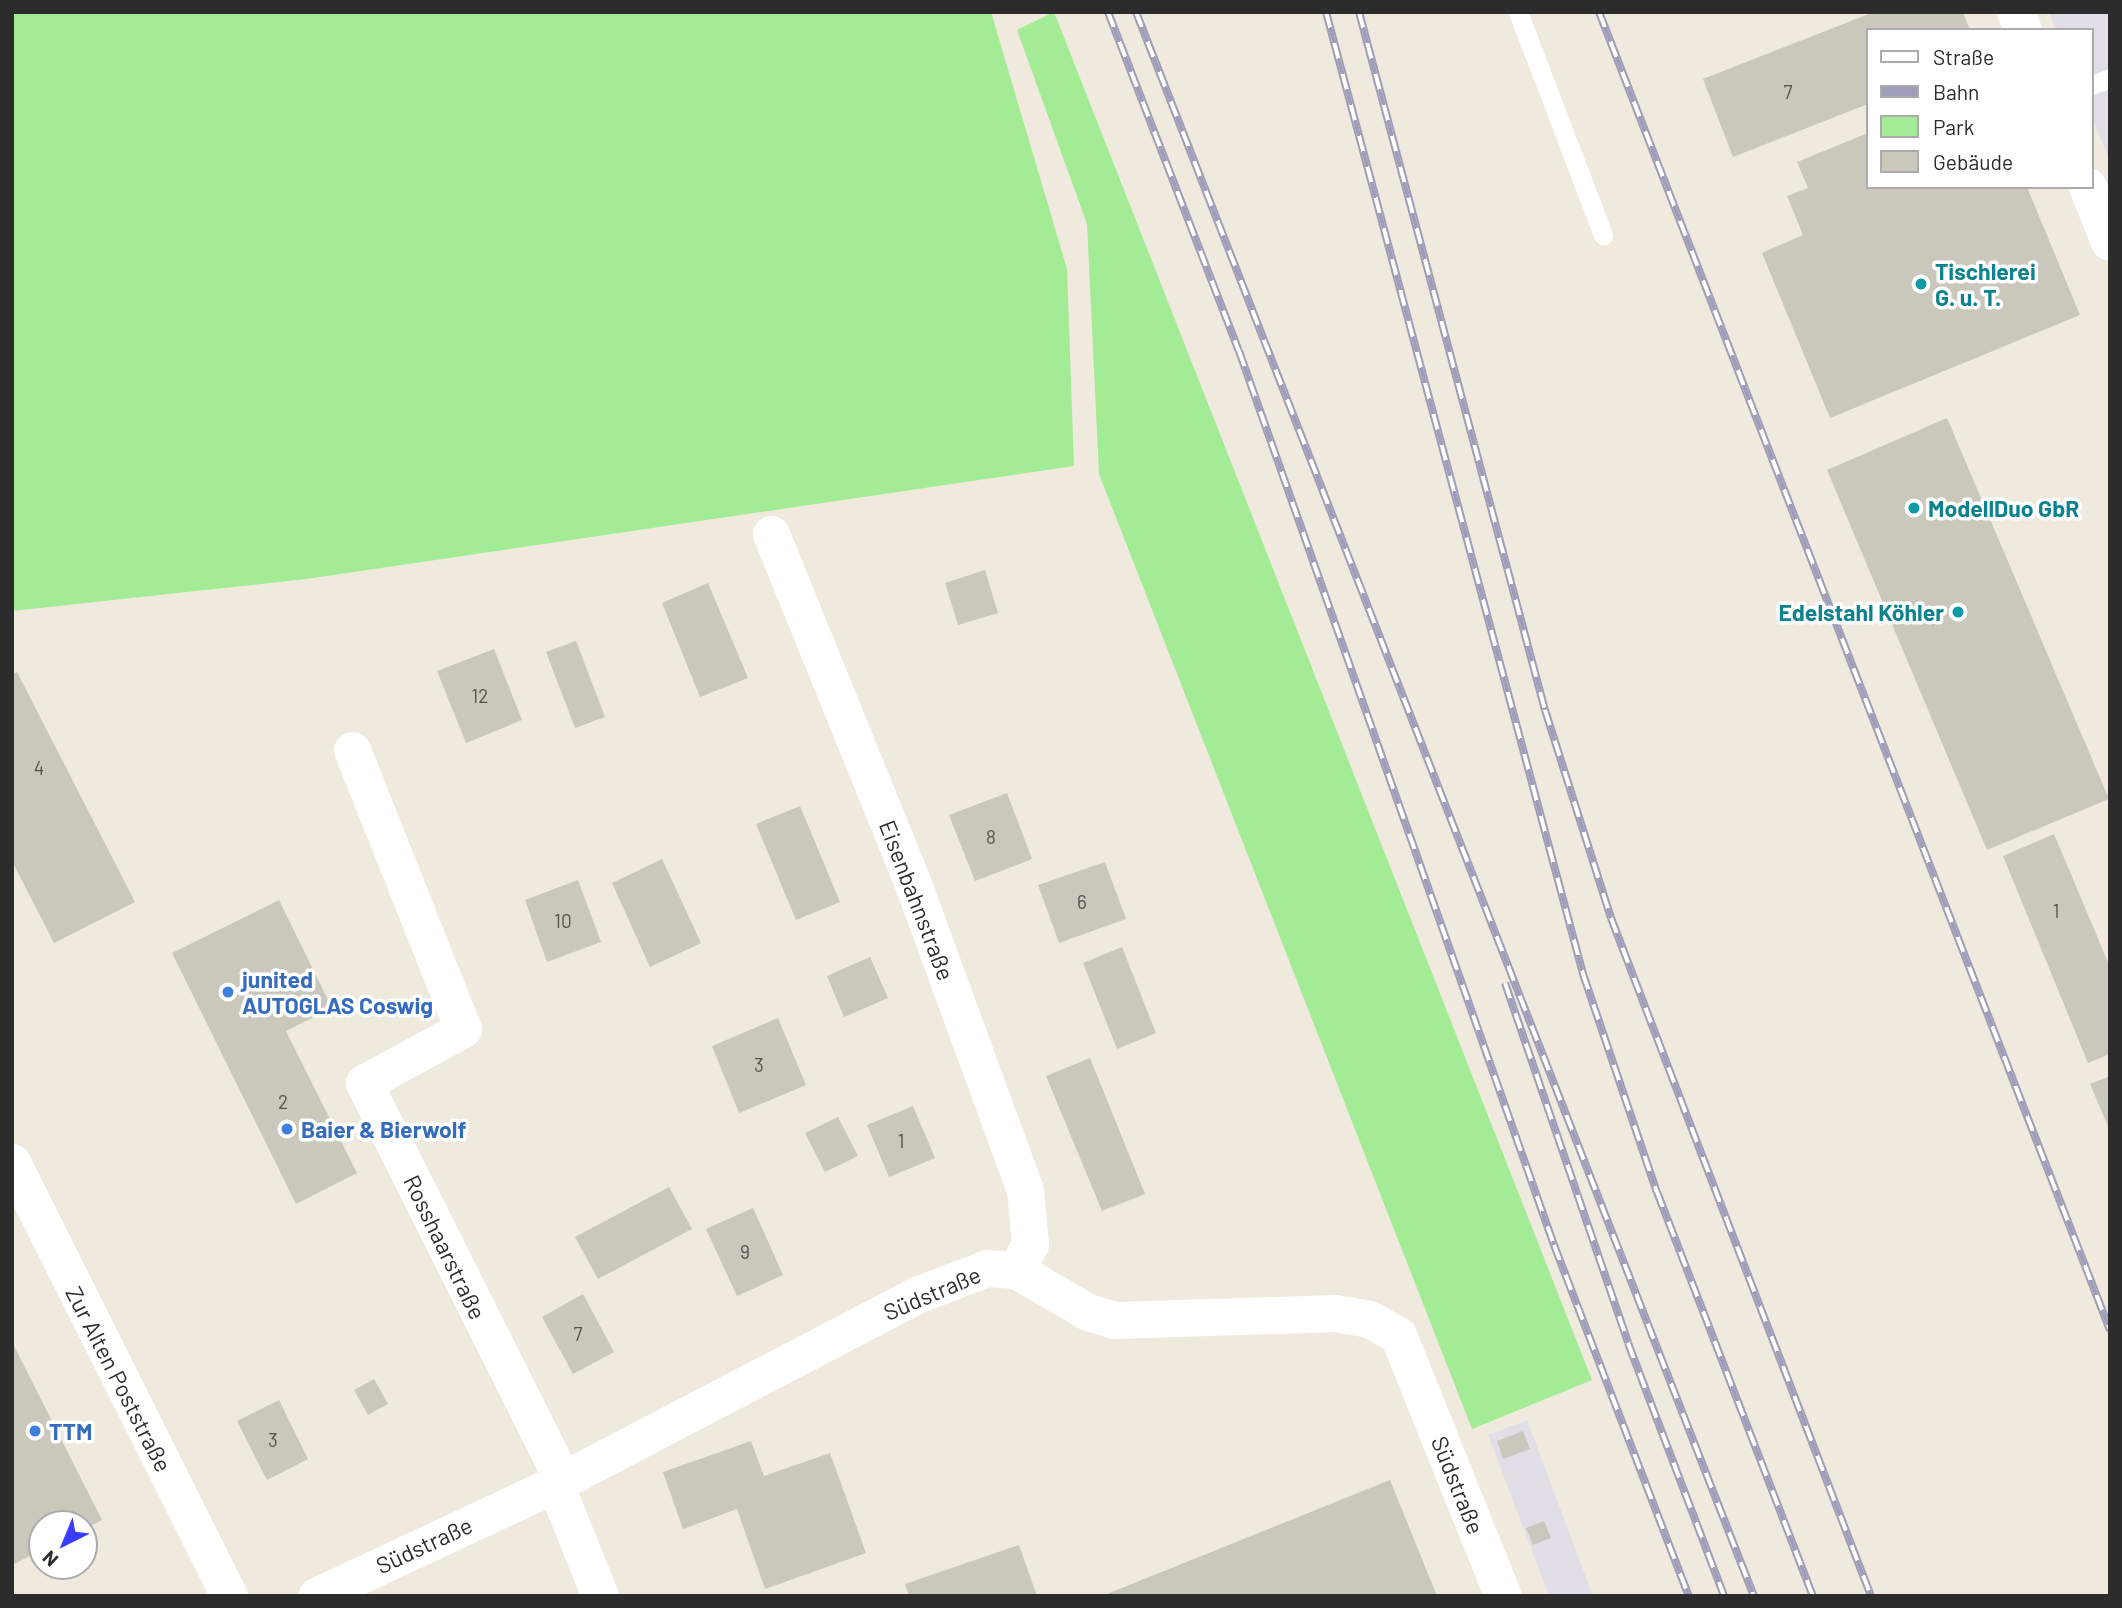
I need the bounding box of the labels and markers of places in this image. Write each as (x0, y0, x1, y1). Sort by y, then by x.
place label: Tischlerei G. u. T. (1935, 257, 2036, 311)
marker: Tischlerei G. u. T. (1913, 276, 1929, 292)
place label: ModellDuo GbR (1928, 494, 2079, 522)
marker: ModellDuo GbR (1906, 500, 1922, 516)
place label: Edelstahl Köhler (1778, 598, 1944, 626)
marker: Edelstahl Köhler (1950, 604, 1966, 620)
place label: junited AUTOGLAS Coswig (242, 965, 433, 1019)
marker: junited AUTOGLAS Coswig (220, 984, 236, 1000)
place label: Baier & Bierwolf (301, 1115, 466, 1143)
marker: Baier & Bierwolf (279, 1121, 295, 1137)
place label: TTM (49, 1417, 92, 1445)
marker: TTM (27, 1423, 43, 1439)

